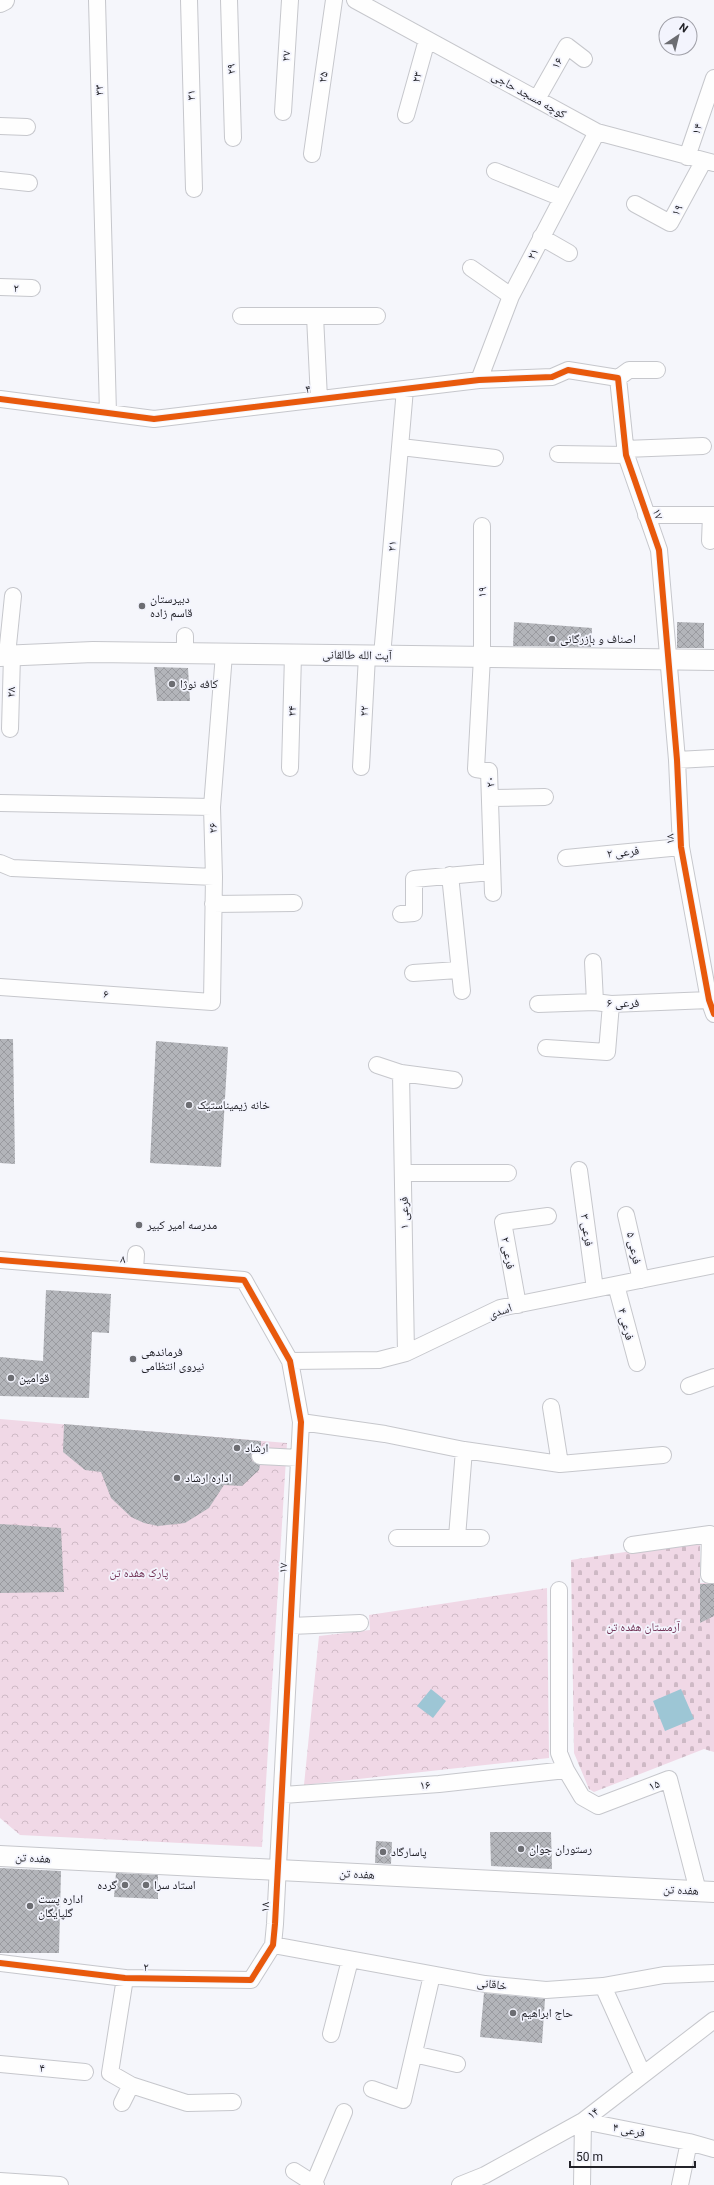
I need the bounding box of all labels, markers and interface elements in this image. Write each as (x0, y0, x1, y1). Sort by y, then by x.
north arrow (658, 16, 698, 56)
text: N (677, 21, 691, 36)
street label: ۲۷ (279, 50, 293, 62)
street label: ۱۶ (548, 55, 566, 71)
street label: ۲۹ (224, 63, 238, 75)
street label: کوچه مسجد حاجی (489, 69, 569, 121)
street label: ۲۳ (409, 70, 425, 84)
street label: ۲۵ (315, 71, 331, 83)
street label: ۳۳ (92, 84, 106, 96)
street label: ۳۱ (184, 89, 198, 101)
street label: ۱۴ (689, 122, 705, 136)
street label: ۱۹ (668, 202, 686, 218)
street label: ۲۱ (524, 246, 542, 262)
street label: ۲ (13, 281, 19, 295)
street label: ۴ (304, 382, 312, 396)
street label: ۱۷ (650, 507, 667, 522)
street label: ۲۱ (385, 540, 399, 552)
street label: ۱۹ (475, 587, 489, 597)
place label: دبیرستان قاسم زاده (150, 592, 193, 621)
marker: دبیرستان قاسم زاده (137, 601, 147, 611)
place label: اصناف و بازرگانی (560, 632, 636, 646)
marker: اصناف و بازرگانی (547, 634, 557, 644)
street label: آیت الله طالقانی (322, 647, 393, 663)
place label: کافه نوژا (180, 677, 218, 691)
marker: کافه نوژا (167, 679, 177, 689)
street label: ۲۸ (4, 686, 18, 698)
street label: ۲۴ (285, 705, 299, 717)
street label: ۲۲ (357, 705, 371, 717)
street label: ۲۰ (482, 776, 498, 788)
street label: ۲۶ (206, 822, 220, 834)
street label: ۱۸ (663, 833, 677, 845)
street label: فرعی ۲ (606, 843, 640, 861)
street label: ۶ (103, 987, 109, 1001)
street label: فرعی ۶ (607, 996, 639, 1010)
place label: خانه زیمیناستیک (197, 1098, 270, 1112)
marker: خانه زیمیناستیک (184, 1100, 194, 1110)
street label: فرعی ۱ (397, 1197, 411, 1229)
street label: فرعی ۳ (578, 1213, 596, 1247)
place label: مدرسه امیر کبیر (146, 1218, 217, 1232)
marker: مدرسه امیر کبیر (134, 1220, 144, 1230)
street label: فرعی ۵ (624, 1231, 644, 1265)
street label: فرعی ۲ (498, 1236, 518, 1270)
street label: ۸ (120, 1252, 127, 1266)
street label: اسدی (486, 1300, 514, 1322)
street label: فرعی ۴ (615, 1306, 637, 1342)
place label: فرماندهی نیروی انتظامی (141, 1345, 204, 1373)
marker: فرماندهی نیروی انتظامی (128, 1354, 138, 1364)
place label: قوامین (19, 1371, 49, 1385)
marker: قوامین (6, 1373, 16, 1383)
place label: ارشاد (245, 1441, 269, 1455)
marker: ارشاد (232, 1443, 242, 1453)
place label: اداره ارشاد (185, 1471, 232, 1485)
marker: اداره ارشاد (172, 1473, 182, 1483)
street label: ۱۷ (276, 1562, 290, 1574)
park label: پارک هفده تن (110, 1566, 169, 1580)
park label: آرمستان هفده تن (606, 1620, 681, 1634)
street label: ۱۵ (646, 1777, 662, 1793)
street label: ۱۶ (419, 1778, 431, 1792)
place label: رستوران جوان (529, 1842, 592, 1856)
marker: رستوران جوان (516, 1844, 526, 1854)
place label: پاسارگاد (391, 1845, 427, 1859)
marker: پاسارگاد (378, 1847, 388, 1857)
street label: هفده تن (15, 1850, 51, 1866)
street label: هفده تن (339, 1866, 375, 1882)
place label: گرده (97, 1878, 117, 1892)
place label: استاد سرا (154, 1878, 196, 1892)
marker: گرده (120, 1880, 130, 1890)
marker: استاد سرا (141, 1880, 151, 1890)
street label: هفده تن (663, 1882, 699, 1898)
place label: اداره پست گلپایگان (38, 1892, 83, 1920)
marker: اداره پست گلپایگان (25, 1901, 35, 1911)
street label: ۱۸ (258, 1901, 272, 1913)
street label: ۲ (143, 1960, 149, 1974)
street label: خاقانی (476, 1975, 508, 1993)
place label: حاج ابراهیم (521, 2006, 573, 2021)
marker: حاج ابراهیم (508, 2008, 518, 2018)
street label: ۴ (39, 2061, 45, 2075)
street label: ۱۴ (584, 2104, 602, 2122)
street label: فرعی ۴ (612, 2120, 646, 2140)
scale bar (570, 2143, 695, 2169)
text: 50 m (576, 2150, 603, 2164)

